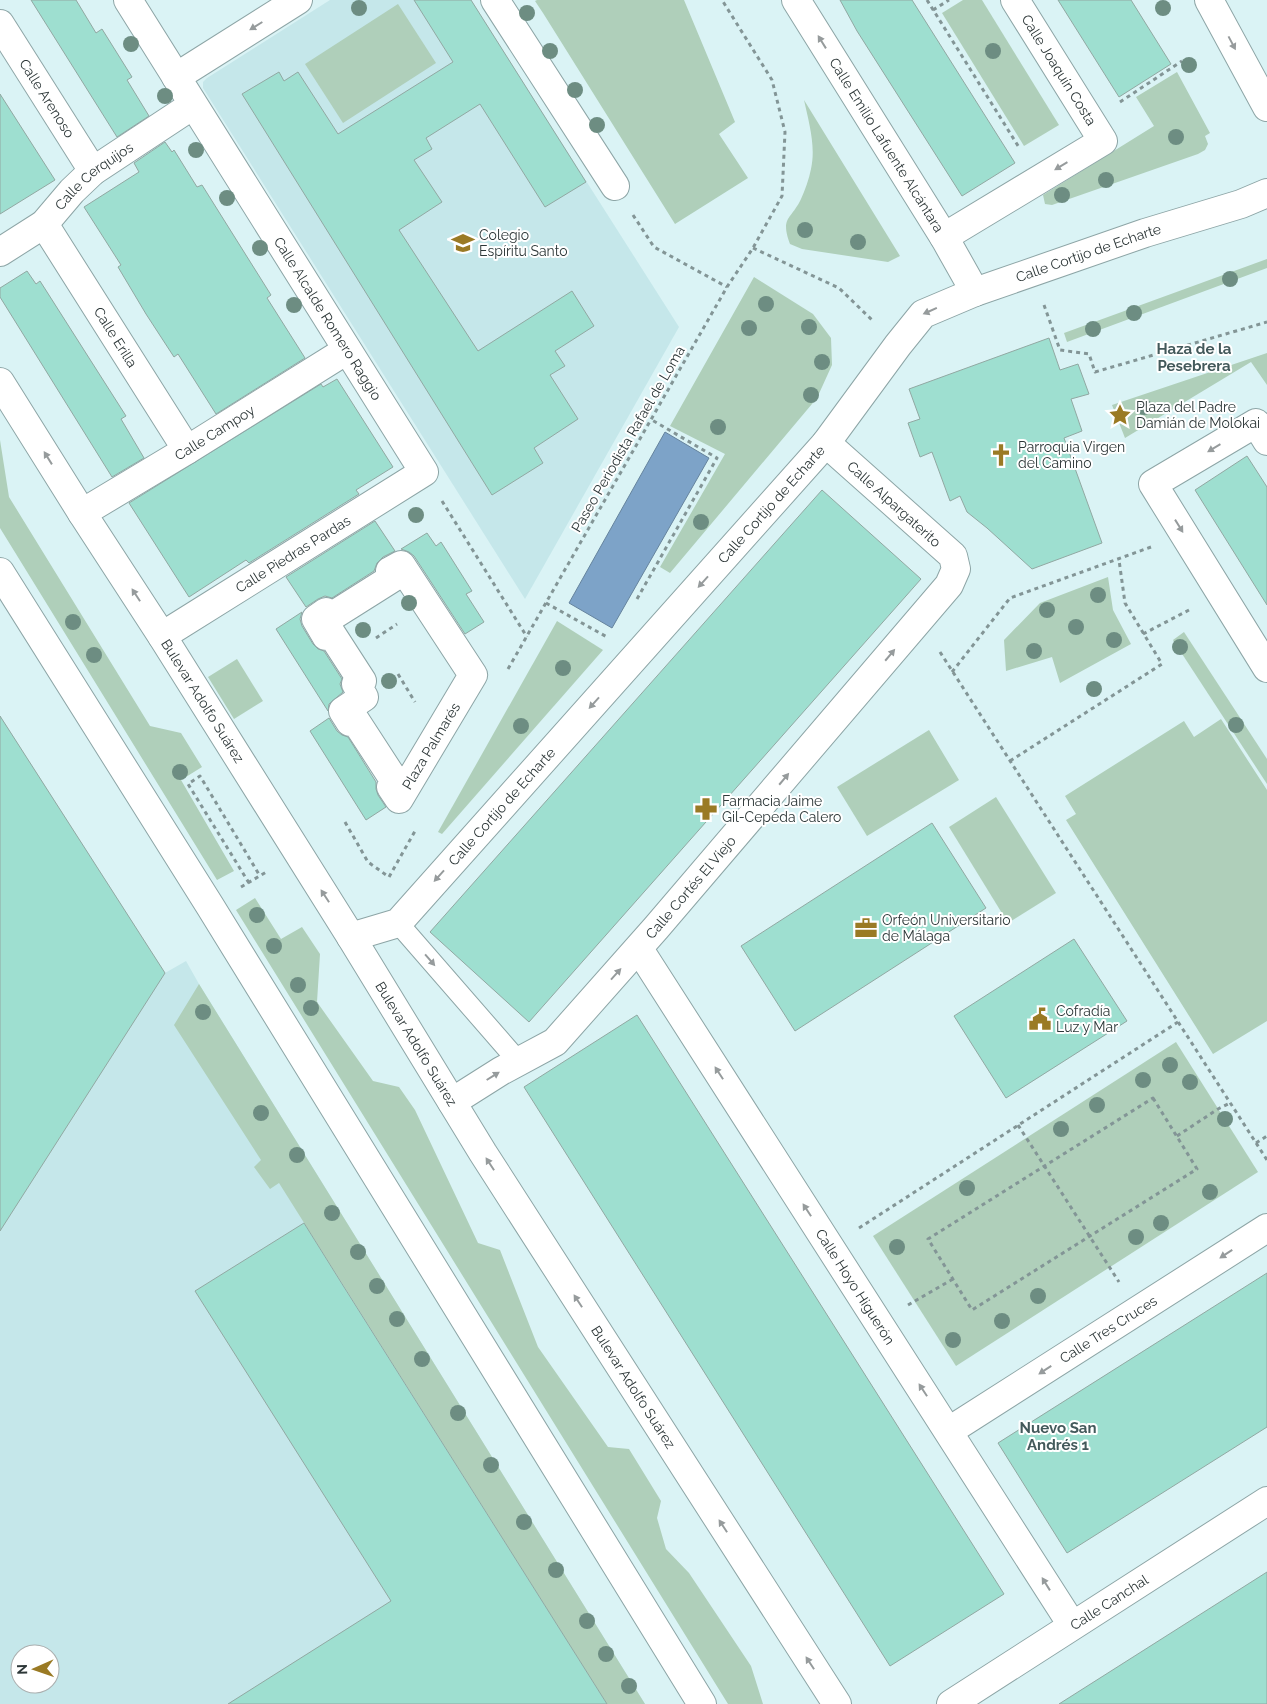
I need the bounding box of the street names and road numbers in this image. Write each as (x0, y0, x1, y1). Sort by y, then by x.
street label: Calle Joaquín Costa (1018, 12, 1100, 128)
street label: Calle Emilio Lafuente Alcántara (826, 55, 947, 235)
street label: Calle Arenoso (16, 56, 78, 141)
street label: Calle Cerquijos (52, 139, 136, 213)
street label: Calle Cortijo de Echarte (1014, 221, 1163, 285)
street label: Calle Alcalde Romero Raggio (271, 234, 385, 403)
street label: Calle Erilla (91, 304, 141, 370)
street label: Paseo Periodista Rafael de Loma (568, 343, 688, 535)
street label: Calle Campoy (172, 402, 258, 464)
street label: Calle Cortijo de Echarte (715, 442, 828, 567)
street label: Calle Alpargaterito (844, 458, 944, 550)
street label: Calle Piedras Pardas (233, 512, 354, 596)
street label: Bulevar Adolfo Suárez (158, 636, 248, 766)
street label: Plaza Palmarés (399, 699, 463, 792)
street label: Calle Cortijo de Echarte (445, 744, 558, 869)
street label: Calle Cortés El Viejo (642, 833, 739, 942)
street label: Bulevar Adolfo Suárez (372, 979, 460, 1109)
street label: Calle Hoyo Higuerón (812, 1226, 898, 1347)
street label: Calle Tres Cruces (1057, 1292, 1160, 1366)
street label: Bulevar Adolfo Suárez (588, 1323, 679, 1452)
street label: Calle Canchal (1067, 1571, 1151, 1633)

